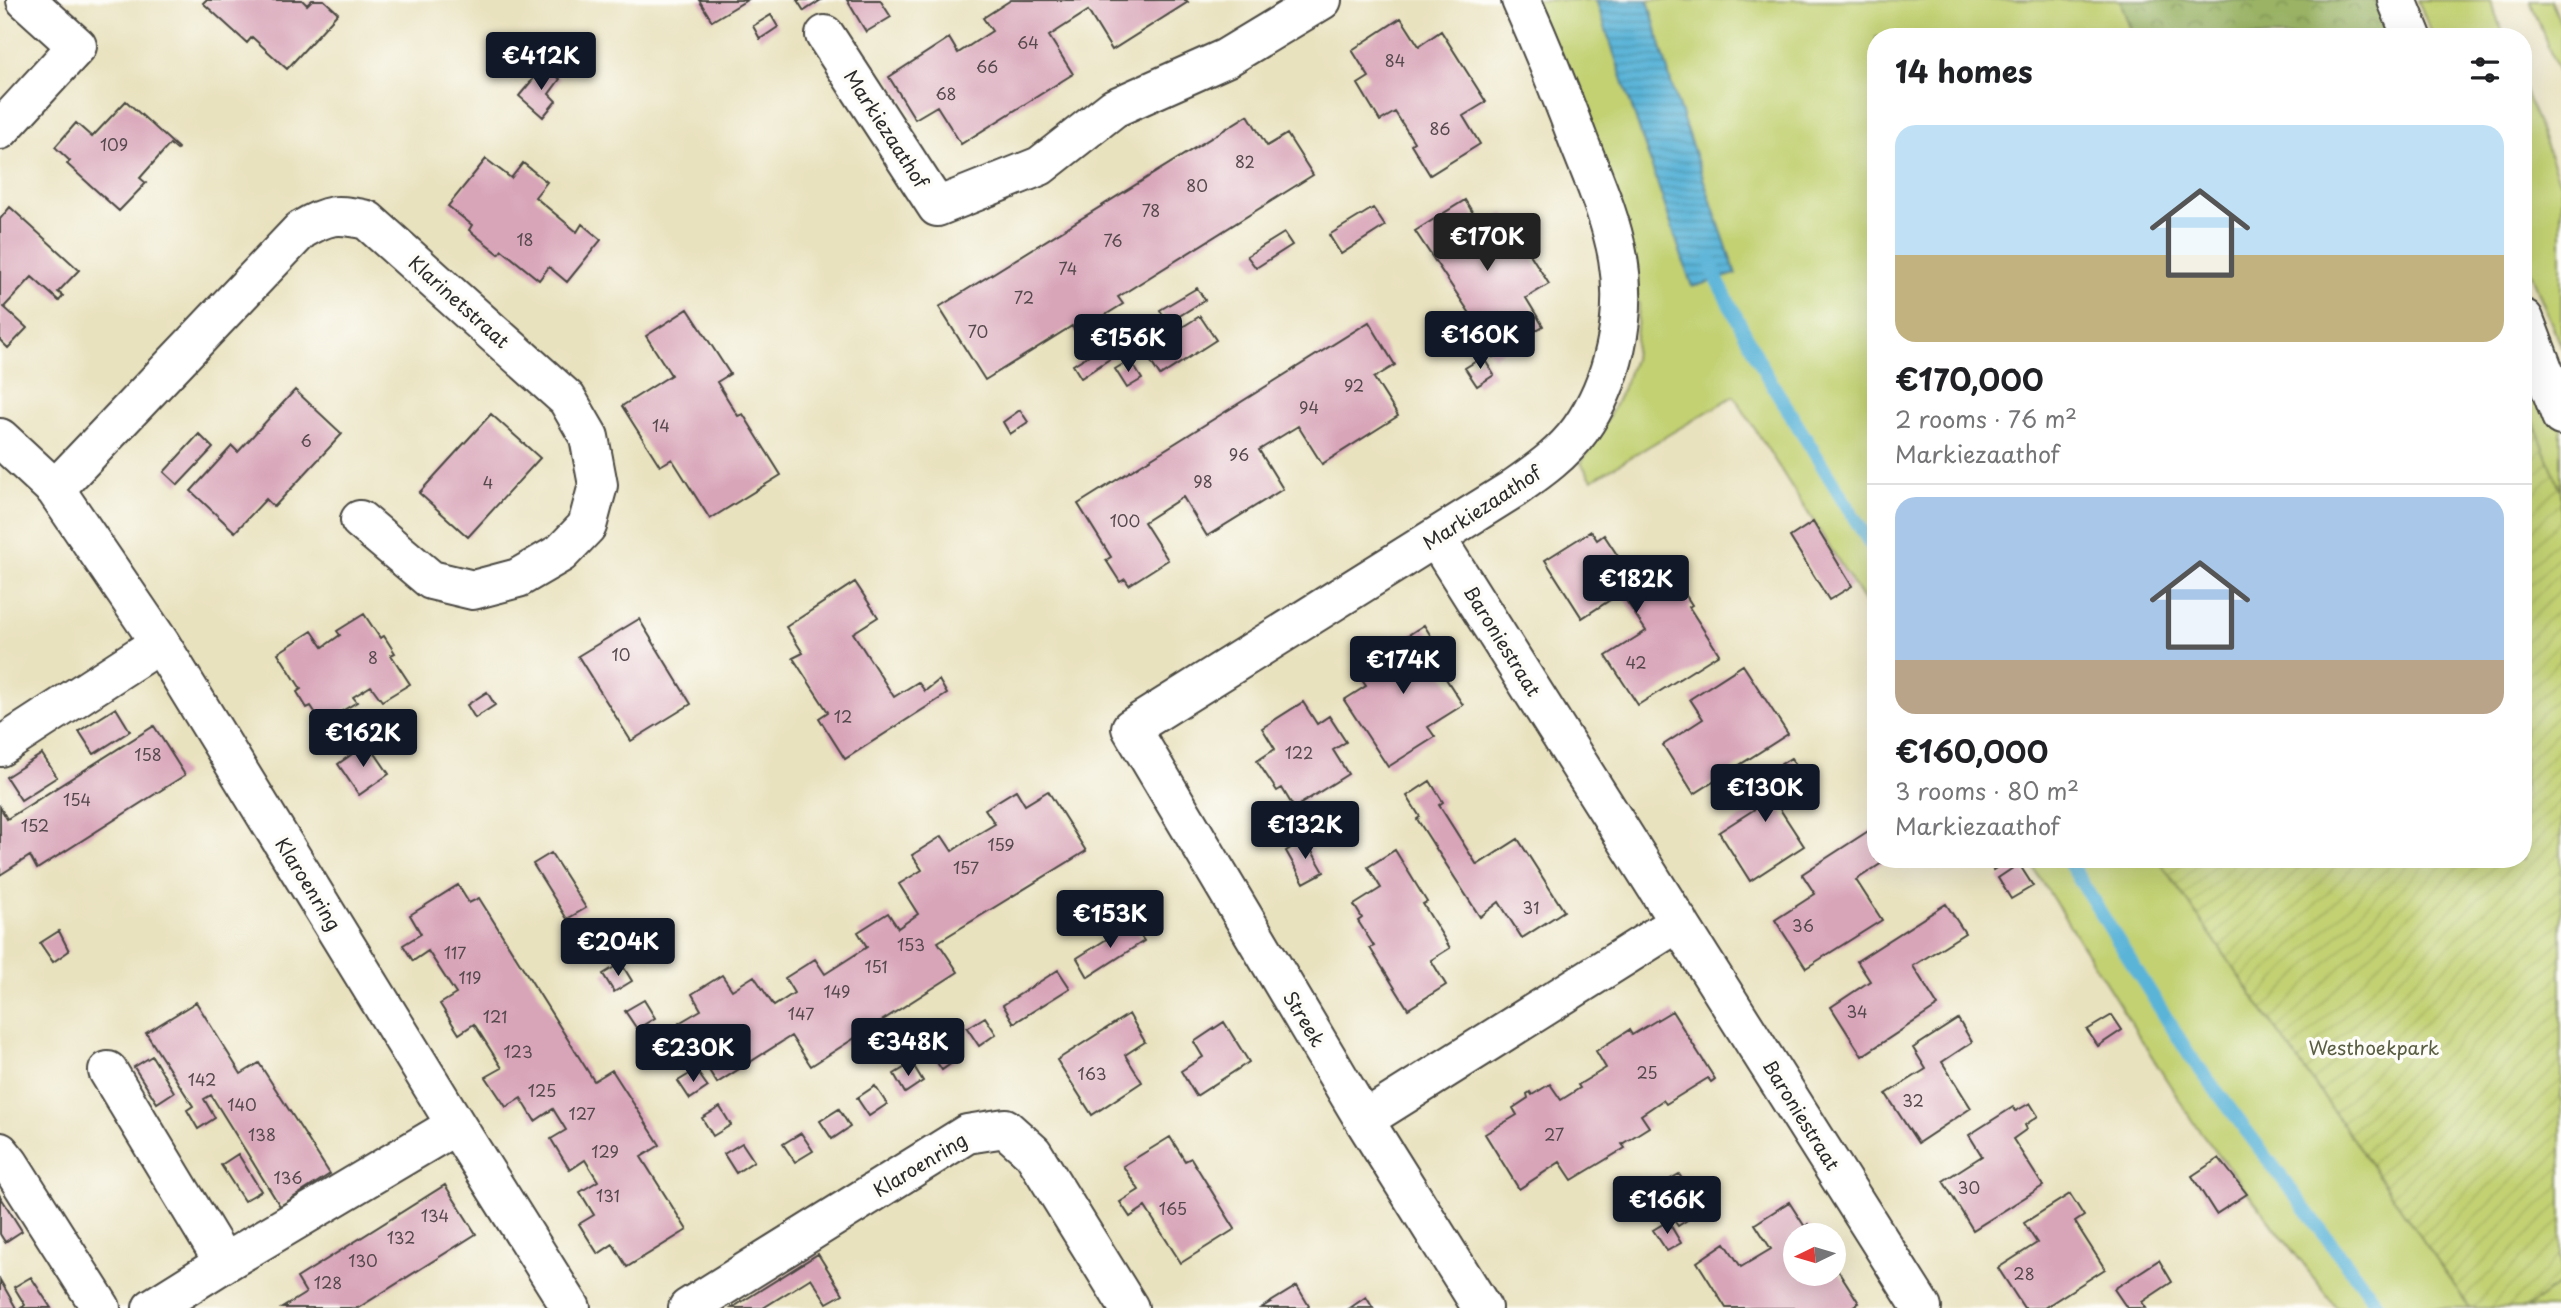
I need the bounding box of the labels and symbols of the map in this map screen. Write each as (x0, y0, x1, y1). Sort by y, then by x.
house number: 64 (1017, 30, 1039, 54)
pin: €412K (492, 32, 590, 92)
house number: 84 (1385, 48, 1405, 72)
house number: 66 (976, 54, 998, 78)
street label: Markiezaathof (838, 64, 936, 194)
house number: 68 (935, 81, 957, 105)
house number: 86 (1430, 116, 1450, 140)
house number: 109 (100, 132, 128, 156)
house number: 82 (1235, 149, 1255, 173)
house number: 80 (1186, 173, 1208, 197)
house number: 78 (1142, 198, 1160, 222)
pin: €170K (1438, 214, 1536, 273)
house number: 18 (516, 227, 534, 251)
house number: 76 (1103, 228, 1123, 252)
street label: Klarinetstraat (403, 248, 516, 354)
house number: 74 (1059, 256, 1077, 280)
house number: 72 (1014, 285, 1034, 309)
pin: €160K (1431, 312, 1529, 371)
pin: €156K (1079, 314, 1177, 374)
house number: 70 (968, 319, 988, 343)
house number: 92 (1344, 373, 1364, 397)
house number: 94 (1299, 395, 1319, 419)
house number: 14 (652, 413, 670, 437)
house number: 6 (300, 428, 312, 452)
house number: 96 (1229, 442, 1249, 466)
street label: Markiezaathof (1417, 458, 1547, 556)
house number: 98 (1193, 469, 1213, 493)
house number: 4 (483, 470, 493, 494)
house number: 100 (1110, 508, 1140, 532)
pin: €182K (1587, 556, 1685, 615)
street label: Baroniestraat (1458, 580, 1548, 702)
pin: €174K (1354, 636, 1452, 696)
house number: 10 (612, 642, 630, 666)
house number: 8 (368, 645, 378, 669)
house number: 42 (1625, 650, 1647, 674)
house number: 12 (834, 704, 852, 728)
pin: €162K (314, 710, 412, 769)
house number: 122 (1285, 740, 1313, 764)
house number: 158 (134, 742, 162, 766)
pin: €130K (1716, 764, 1814, 824)
house number: 154 (63, 787, 91, 811)
pin: €132K (1256, 802, 1354, 861)
house number: 152 (21, 813, 49, 837)
street label: Klaroenring (269, 832, 349, 935)
house number: 159 (987, 832, 1015, 856)
house number: 157 (953, 855, 979, 879)
pin: €153K (1061, 890, 1159, 950)
house number: 31 (1523, 895, 1539, 919)
house number: 36 (1792, 913, 1814, 937)
pin: €204K (569, 918, 667, 978)
house number: 153 (897, 932, 925, 956)
house number: 117 (444, 940, 466, 964)
house number: 151 (864, 954, 888, 978)
house number: 119 (459, 965, 481, 989)
house number: 149 (824, 979, 850, 1003)
street label: Streek (1277, 985, 1333, 1052)
house number: 34 (1846, 999, 1868, 1023)
house number: 147 (788, 1001, 814, 1025)
house number: 121 (483, 1004, 507, 1028)
pin: €348K (859, 1018, 957, 1078)
pin: €230K (644, 1024, 742, 1084)
park label: Westhoekpark (2309, 1033, 2440, 1061)
house number: 123 (503, 1039, 533, 1063)
street label: Baroniestraat (1757, 1054, 1847, 1176)
house number: 25 (1636, 1060, 1658, 1084)
house number: 163 (1077, 1061, 1107, 1085)
house number: 142 (188, 1067, 216, 1091)
house number: 125 (528, 1078, 556, 1102)
house number: 32 (1902, 1088, 1924, 1112)
house number: 140 (227, 1092, 257, 1116)
house number: 127 (568, 1101, 596, 1125)
house number: 138 (248, 1122, 276, 1146)
house number: 27 (1544, 1122, 1564, 1146)
street label: Klaroenring (867, 1125, 972, 1203)
house number: 129 (591, 1139, 619, 1163)
house number: 136 (273, 1165, 303, 1189)
house number: 30 (1958, 1175, 1980, 1199)
pin: €166K (1618, 1176, 1716, 1236)
house number: 131 (596, 1183, 620, 1207)
house number: 165 (1159, 1196, 1187, 1220)
house number: 134 (421, 1203, 449, 1227)
north arrow (1783, 1223, 1846, 1286)
house number: 132 (387, 1225, 415, 1249)
house number: 130 (348, 1248, 378, 1272)
house number: 28 (2013, 1261, 2035, 1285)
house number: 128 (314, 1270, 342, 1294)

